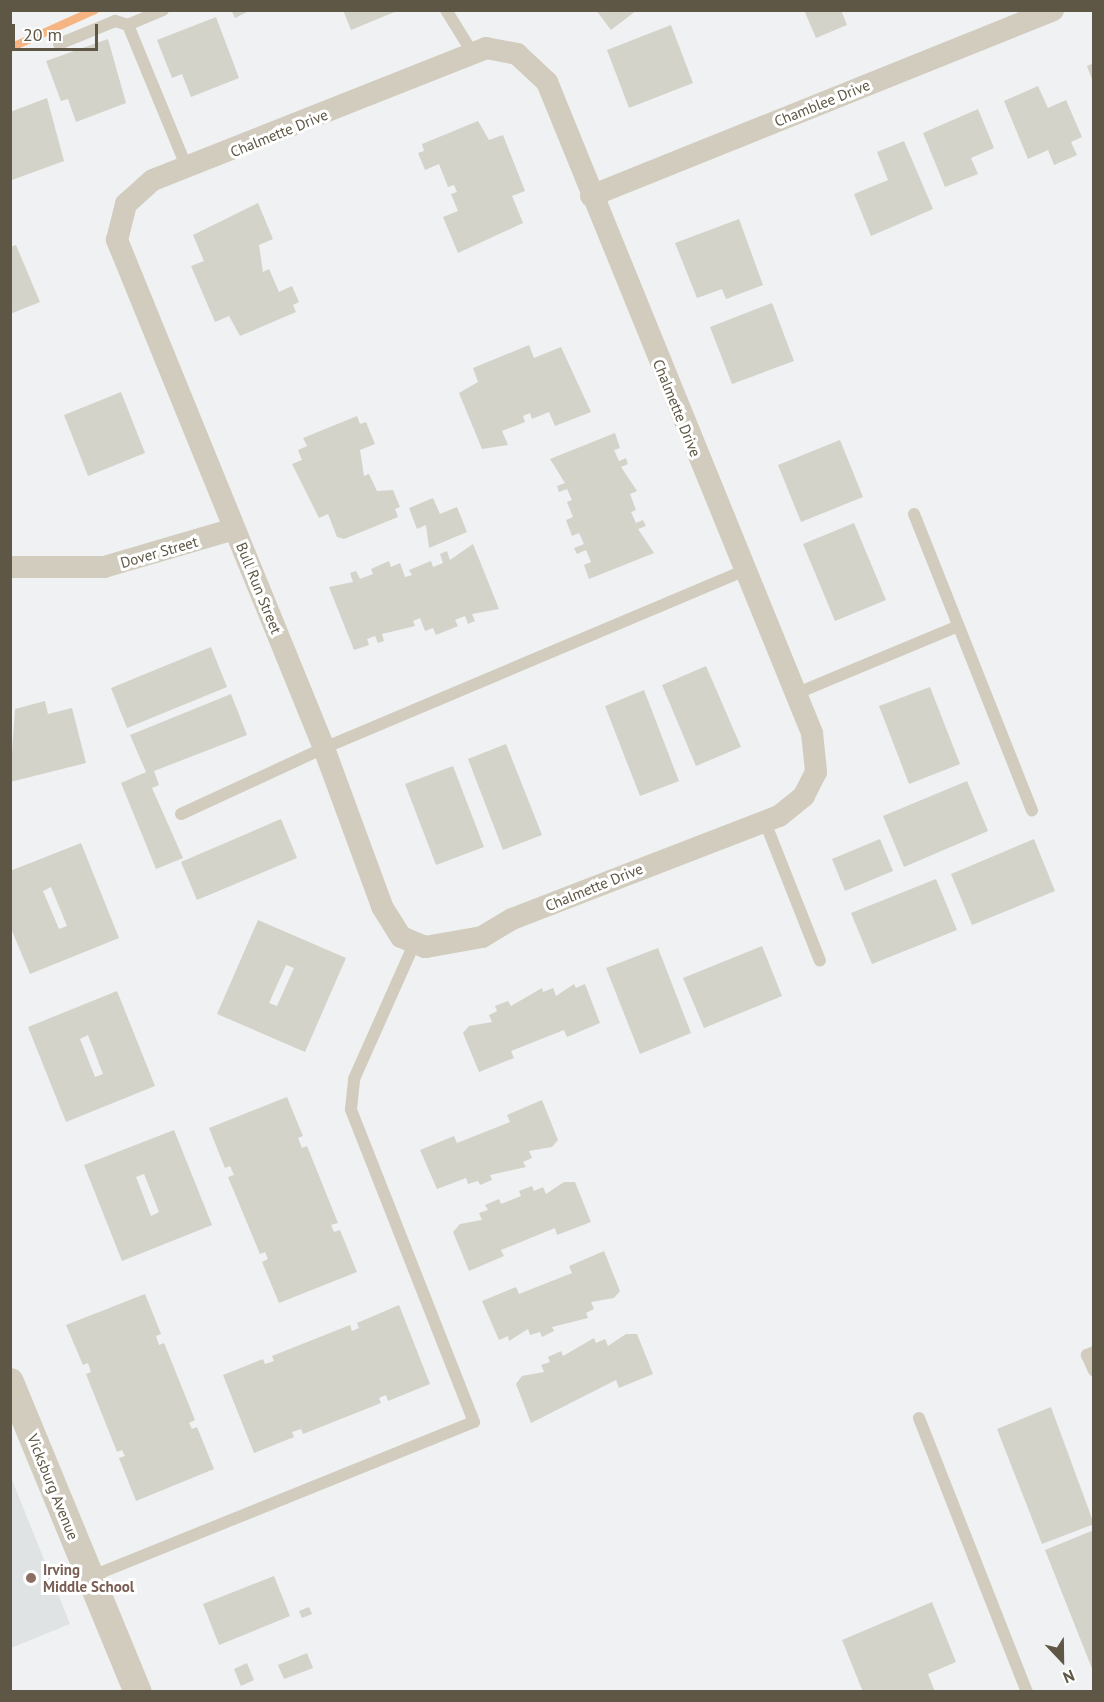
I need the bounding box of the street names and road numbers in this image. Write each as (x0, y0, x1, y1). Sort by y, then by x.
street label: Chamblee Drive (772, 76, 872, 130)
street label: Chalmette Drive (228, 105, 330, 161)
street label: Chalmette Drive (649, 357, 705, 459)
street label: Dover Street (118, 532, 200, 572)
street label: Bull Run Street (232, 540, 286, 636)
street label: Chalmette Drive (543, 859, 645, 915)
street label: Vicksburg Avenue (23, 1431, 83, 1543)

